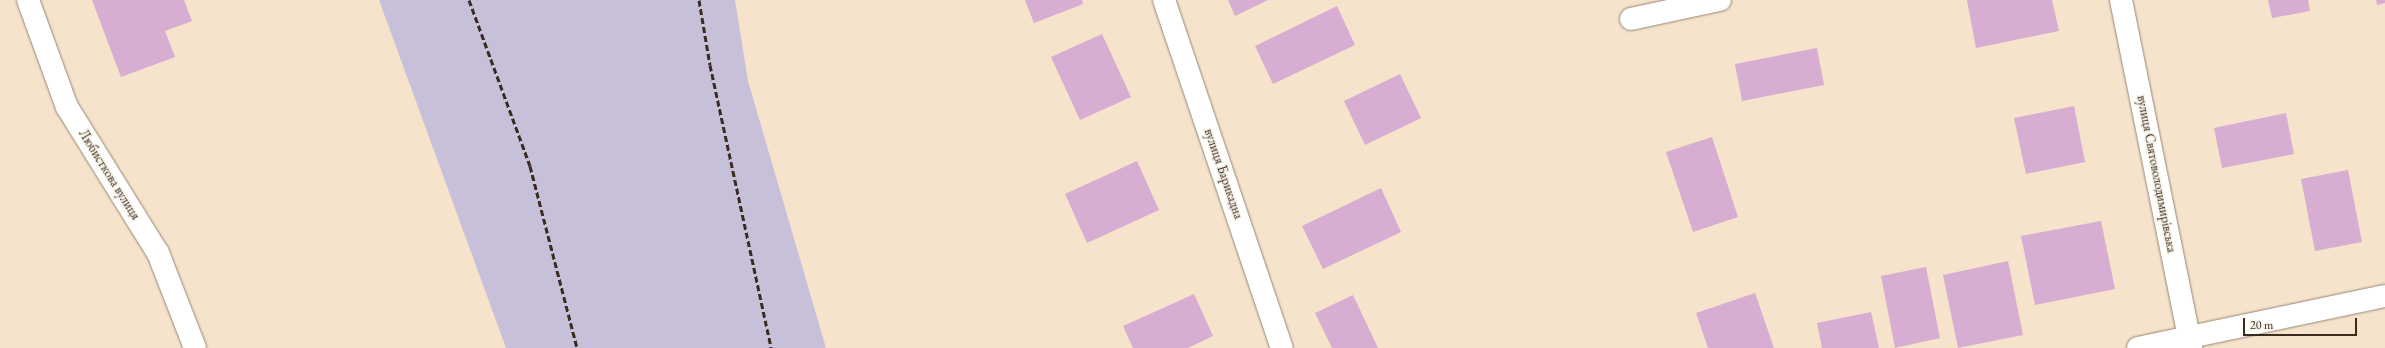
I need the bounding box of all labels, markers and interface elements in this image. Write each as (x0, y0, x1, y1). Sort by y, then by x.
street label: вулиця Святоволодимирівська (2133, 94, 2179, 254)
street label: Любисткова вулиця (75, 127, 143, 223)
street label: вулиця Барикадна (1200, 127, 1246, 221)
scale bar (2245, 310, 2359, 336)
text: 20 m (2250, 317, 2273, 333)

